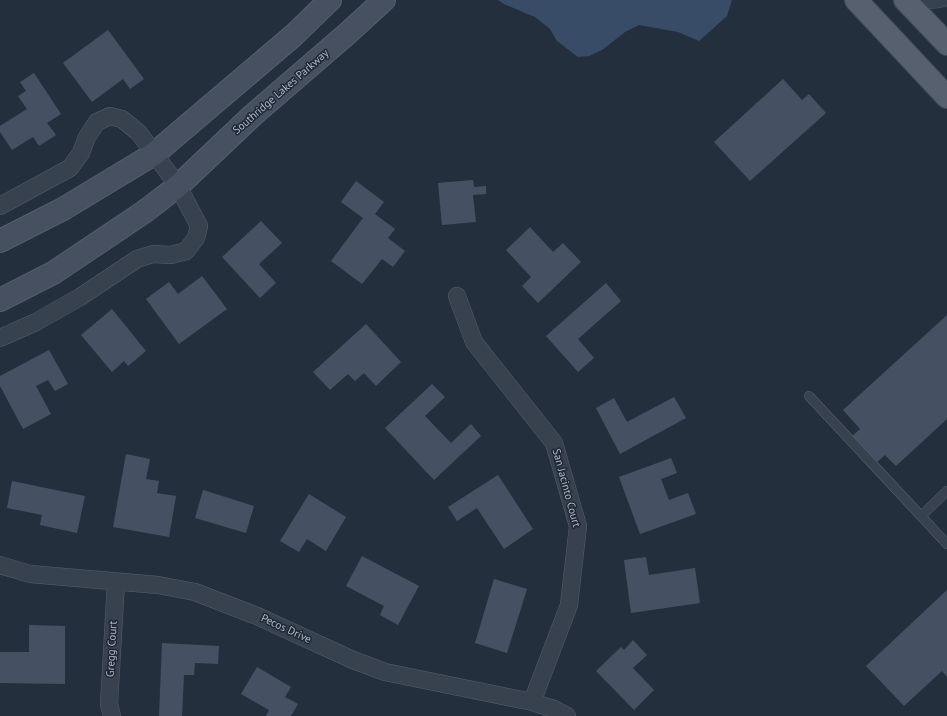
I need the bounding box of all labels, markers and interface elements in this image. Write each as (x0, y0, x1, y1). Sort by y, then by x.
street label: Southridge Lakes Parkway (230, 47, 332, 137)
street label: San Jacinto Court (549, 447, 583, 529)
street label: Pecos Drive (259, 612, 313, 646)
street label: Gregg Court (104, 621, 120, 677)

